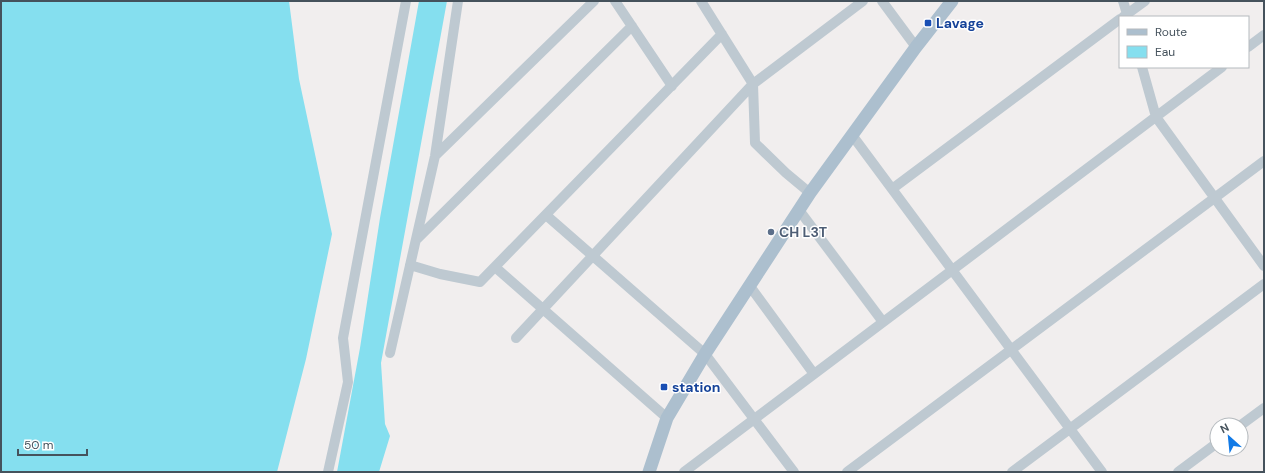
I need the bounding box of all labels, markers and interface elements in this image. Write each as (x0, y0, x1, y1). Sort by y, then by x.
place label: Lavage (936, 14, 984, 32)
legend (1119, 16, 1249, 68)
marker: Lavage (923, 18, 933, 28)
text: Route (1155, 24, 1187, 40)
text: Eau (1155, 44, 1175, 60)
place label: CH L3T (779, 223, 827, 241)
marker: CH L3T (766, 227, 776, 237)
place label: station (672, 378, 721, 396)
marker: station (659, 382, 669, 392)
north arrow (1209, 417, 1249, 457)
text: N (1218, 420, 1231, 436)
scale bar (18, 431, 87, 457)
text: 50 m (24, 437, 53, 453)

